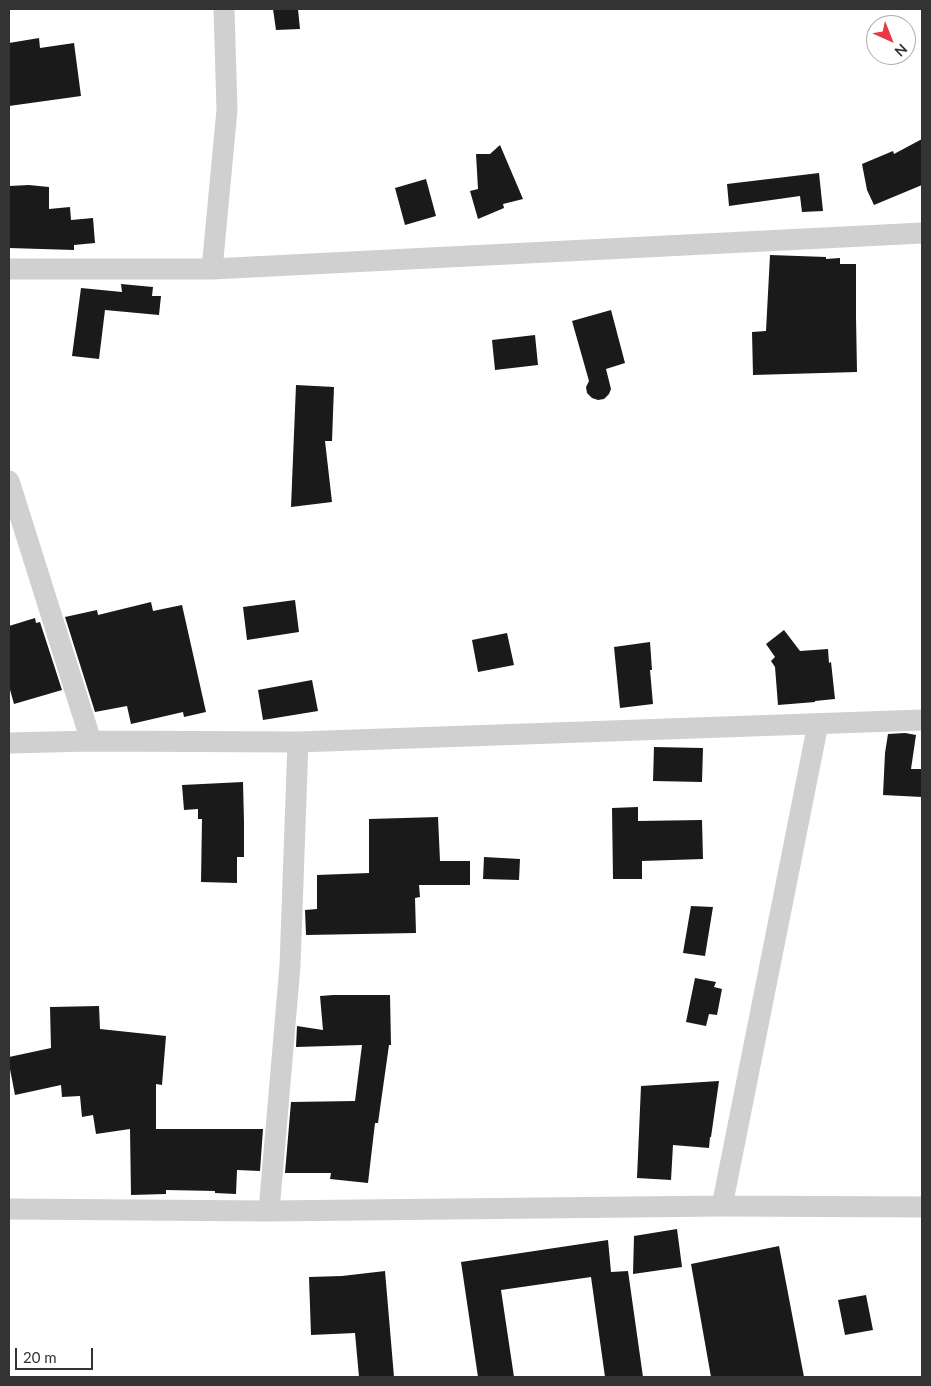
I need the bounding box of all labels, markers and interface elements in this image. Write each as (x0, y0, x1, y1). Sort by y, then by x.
north arrow (866, 15, 916, 65)
text: N (891, 41, 911, 60)
scale bar (18, 1338, 95, 1370)
text: 20 m (23, 1348, 57, 1366)

